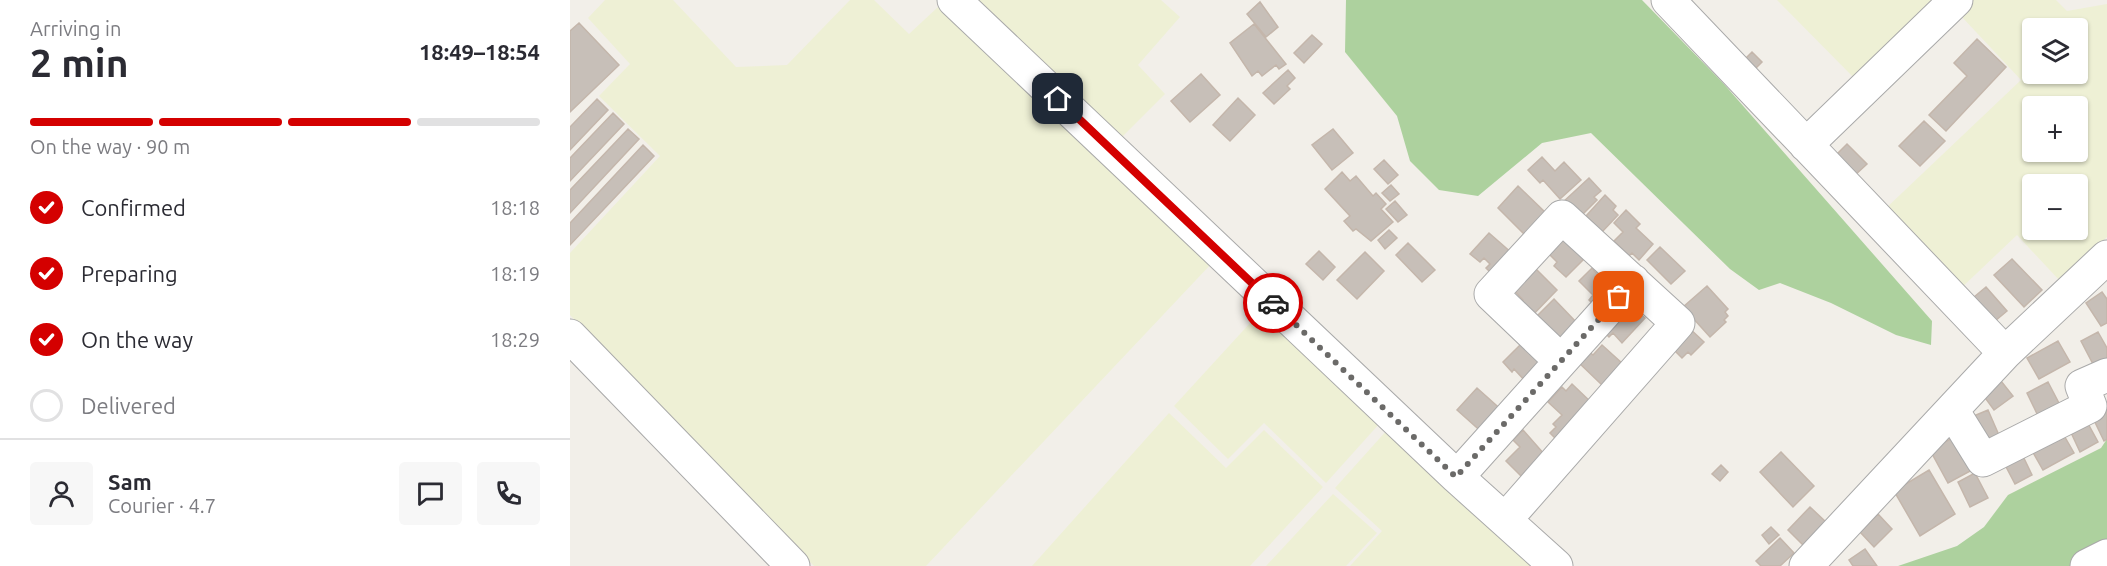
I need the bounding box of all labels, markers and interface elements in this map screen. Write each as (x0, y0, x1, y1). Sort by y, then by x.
text: Arriving in (30, 17, 121, 40)
map controls (2022, 18, 2088, 240)
button: layers (2022, 18, 2088, 84)
text: 18:49–18:54 (419, 39, 540, 64)
text: 2 min (30, 41, 129, 84)
pin (1032, 73, 1083, 124)
icon: home (1041, 82, 1074, 115)
button: + (2022, 96, 2088, 162)
text: On the way · 90 m (30, 135, 190, 158)
button: − (2022, 174, 2088, 240)
icon: check (30, 191, 63, 224)
text: Confirmed (81, 195, 186, 220)
text: 18:18 (490, 196, 540, 219)
icon: check (30, 257, 63, 290)
text: Preparing (81, 261, 178, 286)
text: 18:19 (490, 262, 540, 285)
pin (1593, 271, 1644, 322)
courier (1243, 273, 1303, 333)
icon: bag (1602, 280, 1635, 313)
icon: car (1257, 287, 1290, 320)
icon: check (30, 323, 63, 356)
text: On the way (81, 327, 193, 352)
text: 18:29 (490, 328, 540, 351)
text: Delivered (81, 393, 176, 418)
button: person (30, 462, 93, 525)
button: chat (399, 462, 462, 525)
button: phone (477, 462, 540, 525)
text: Sam (108, 469, 152, 494)
text: Courier · 4.7 (108, 494, 216, 517)

